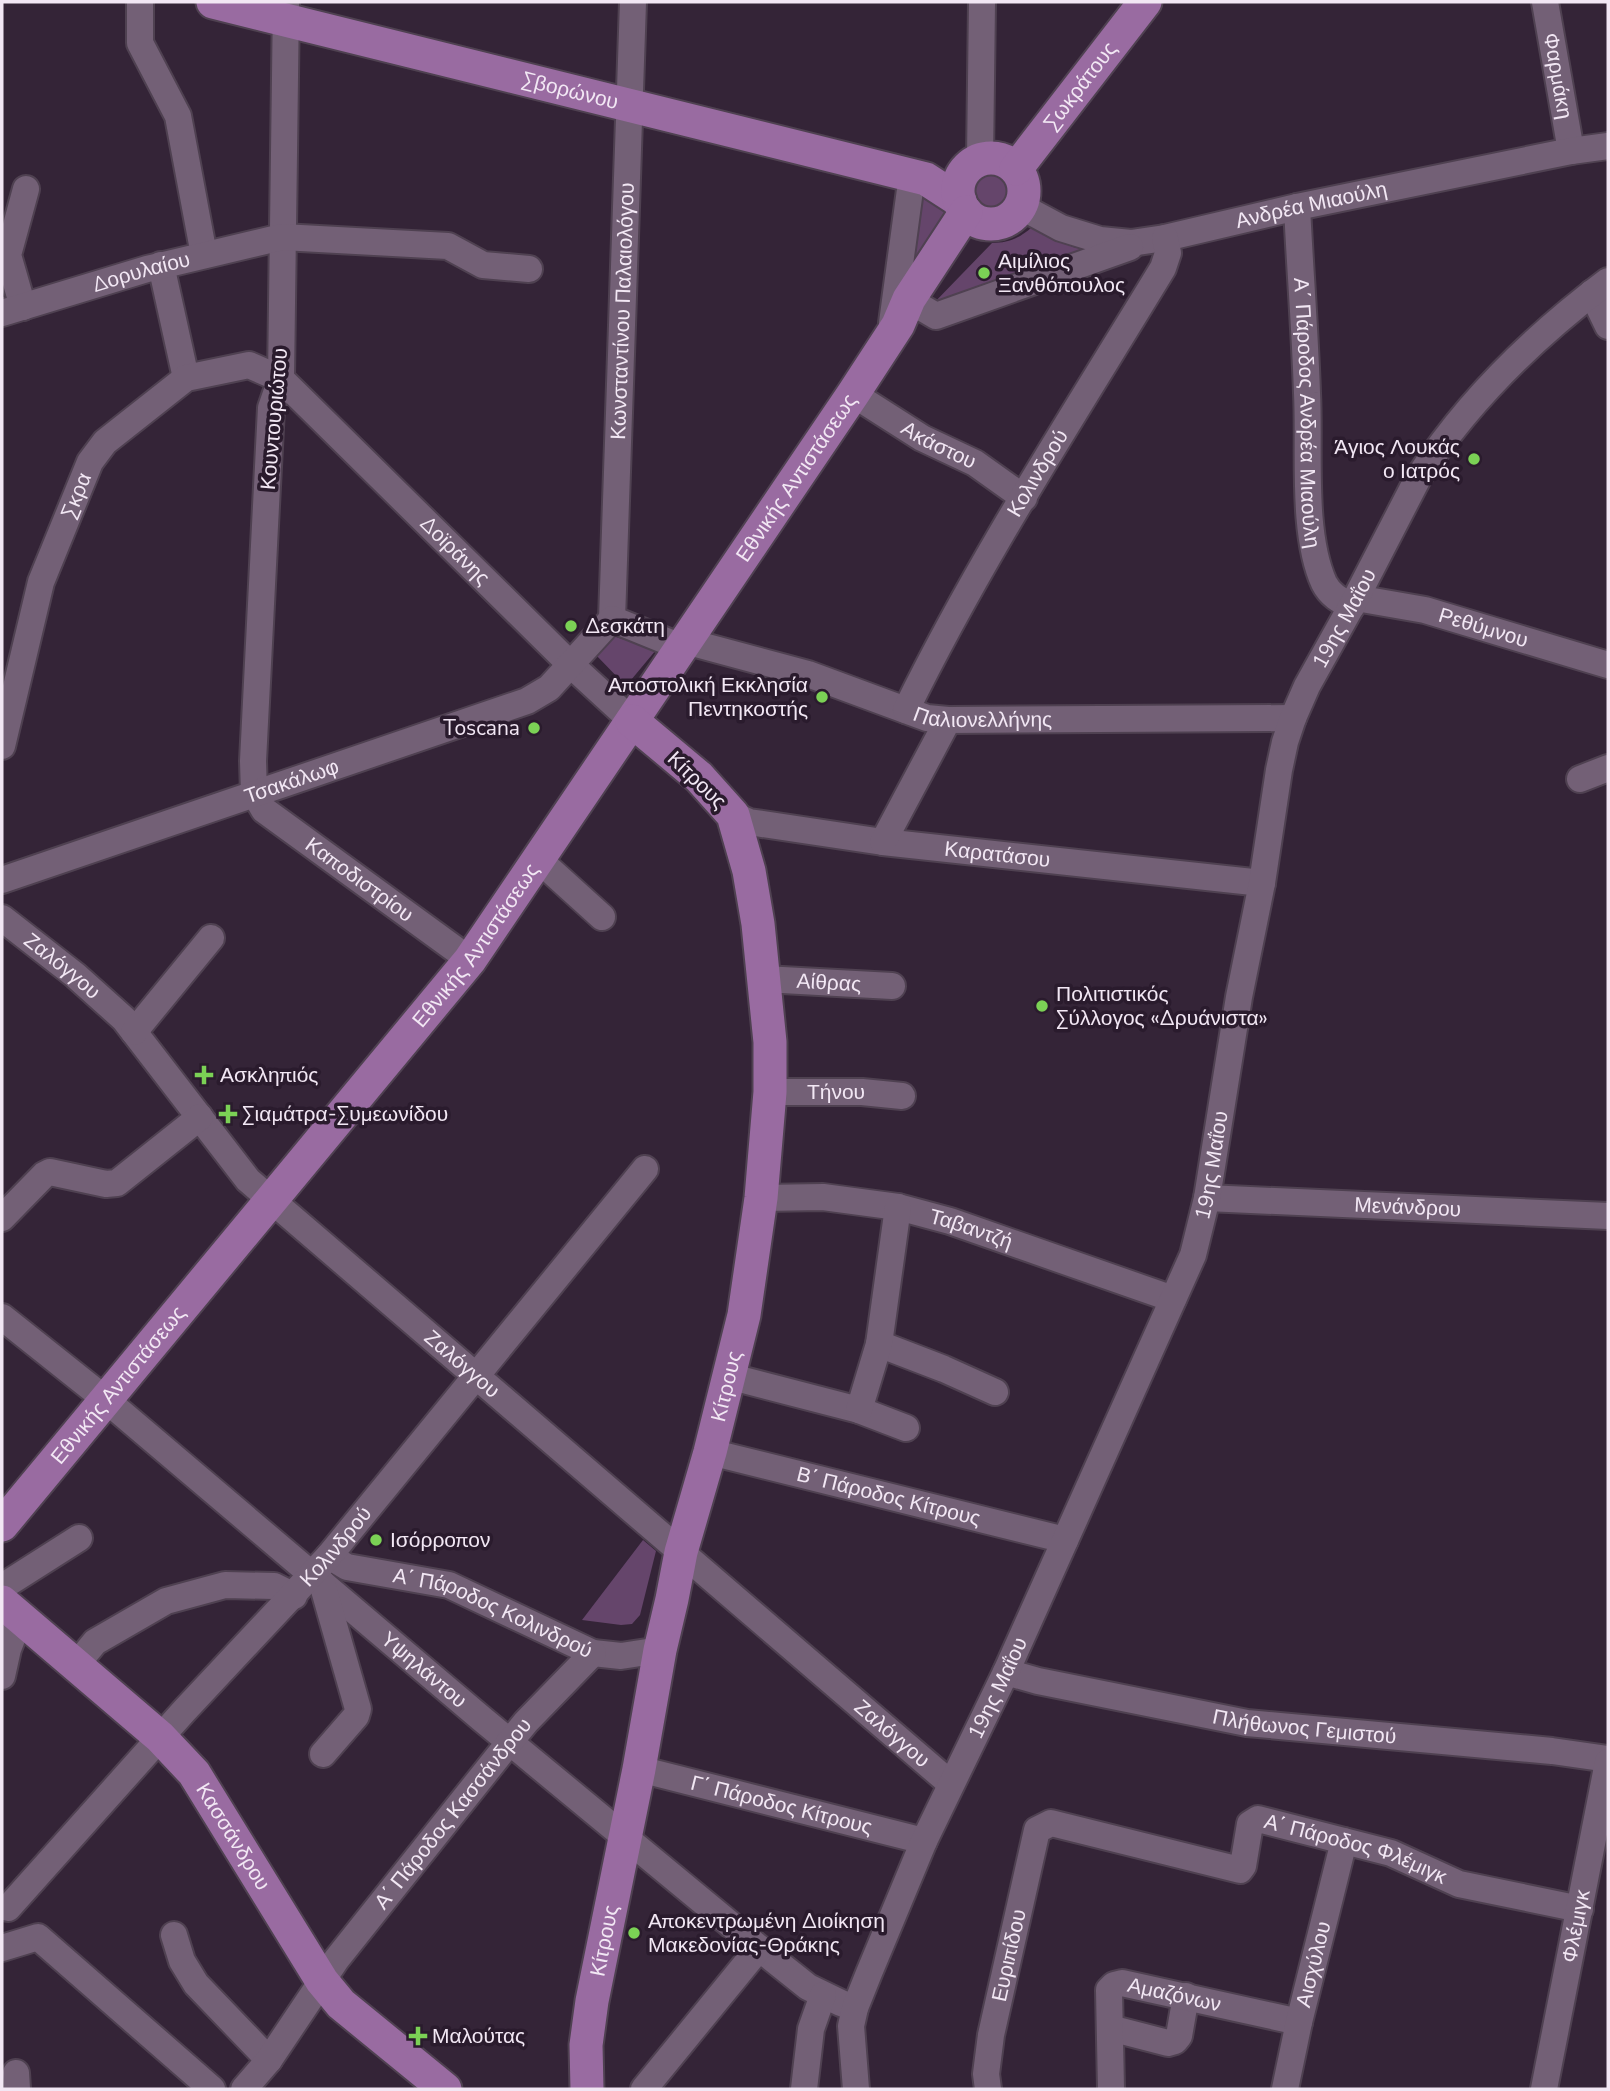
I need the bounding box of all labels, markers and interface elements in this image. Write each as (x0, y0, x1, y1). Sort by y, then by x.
street label: Φαρμάκη (1537, 31, 1579, 121)
street label: Σωκράτους (1037, 36, 1123, 136)
street label: Σβορώνου (519, 65, 621, 116)
street label: Ανδρέα Μιαούλη (1233, 175, 1390, 235)
street label: Κωνσταντίνου Παλαιολόγου (604, 182, 641, 440)
street label: Δορυλαίου (89, 245, 193, 299)
place label: Αιμίλιος Ξανθόπουλος (998, 247, 1125, 299)
marker: Αιμίλιος Ξανθόπουλος (976, 265, 992, 281)
street label: Α΄ Πάροδος Ανδρέα Μιαούλη (1287, 277, 1327, 550)
street label: Κουντουριώτου (254, 347, 294, 491)
street label: Εθνικής Αντιστάσεως (729, 388, 863, 567)
street label: Ακάστου (896, 414, 981, 476)
street label: Κολινδρού (1000, 424, 1075, 522)
place label: Άγιος Λουκάς ο Ιατρός (1334, 433, 1460, 485)
marker: Άγιος Λουκάς ο Ιατρός (1466, 451, 1482, 467)
street label: Σκρα (54, 468, 98, 523)
street label: Δοϊράνης (414, 510, 496, 591)
street label: 19ης Μαΐου (1306, 564, 1383, 673)
street label: Ρεθύμνου (1435, 601, 1531, 654)
place label: Δεσκάτη (585, 612, 665, 640)
marker: Δεσκάτη (563, 618, 579, 634)
place label: Αποστολική Εκκλησία Πεντηκοστής (608, 671, 808, 723)
marker: Αποστολική Εκκλησία Πεντηκοστής (814, 689, 830, 705)
street label: Παλιονελλήνης (909, 700, 1052, 734)
place label: Toscana (443, 714, 520, 742)
marker: Toscana (526, 720, 542, 736)
street label: Κίτρους (661, 745, 733, 815)
street label: Τσακάλωφ (241, 752, 343, 810)
street label: Καποδιστρίου (300, 831, 419, 928)
street label: Καρατάσου (943, 835, 1052, 874)
street label: Εθνικής Αντιστάσεως (406, 858, 546, 1033)
street label: Ζαλόγγου (18, 926, 107, 1005)
street label: Αίθρας (796, 967, 862, 998)
place label: Πολιτιστικός Σύλλογος «Δρυάνιστα» (1056, 980, 1268, 1032)
marker: Πολιτιστικός Σύλλογος «Δρυάνιστα» (1034, 998, 1050, 1014)
place label: Ασκληπιός (220, 1061, 318, 1089)
marker: Ασκληπιός (194, 1065, 214, 1085)
street label: Τήνου (807, 1078, 865, 1106)
place label: Σιαμάτρα-Συμεωνίδου (242, 1100, 448, 1128)
marker: Σιαμάτρα-Συμεωνίδου (220, 1106, 236, 1122)
street label: 19ης Μαΐου (1188, 1109, 1235, 1223)
street label: Μενάνδρου (1354, 1191, 1462, 1223)
street label: Ταβαντζή (927, 1202, 1016, 1256)
street label: Εθνικής Αντιστάσεως (44, 1300, 192, 1470)
street label: Ζαλόγγου (418, 1324, 506, 1404)
street label: Κίτρους (704, 1348, 749, 1425)
street label: Β΄ Πάροδος Κίτρους (794, 1460, 983, 1533)
street label: Κολινδρού (293, 1500, 378, 1593)
place label: Ισόρροπον (390, 1526, 491, 1554)
marker: Ισόρροπον (368, 1532, 384, 1548)
street label: Α΄ Πάροδος Κολινδρού (391, 1561, 597, 1665)
street label: Υψηλάντου (375, 1625, 473, 1714)
street label: 19ης Μαΐου (961, 1633, 1034, 1744)
street label: Ζαλόγγου (849, 1693, 936, 1774)
street label: Πλήθωνος Γεμιστού (1210, 1702, 1398, 1751)
street label: Α΄ Πάροδος Κασσάνδρου (368, 1712, 538, 1915)
street label: Γ΄ Πάροδος Κίτρους (688, 1769, 875, 1841)
street label: Κασσάνδρου (189, 1778, 277, 1896)
street label: Α΄ Πάροδος Φλέμιγκ (1261, 1807, 1452, 1891)
street label: Φλέμιγκ (1555, 1887, 1597, 1965)
street label: Κίτρους (583, 1902, 625, 1979)
place label: Αποκεντρωμένη Διοίκηση Μακεδονίας-Θράκης (648, 1907, 885, 1959)
street label: Ευριπίδου (985, 1907, 1033, 2004)
street label: Αισχύλου (1289, 1918, 1338, 2010)
marker: Αποκεντρωμένη Διοίκηση Μακεδονίας-Θράκης (626, 1925, 642, 1941)
street label: Αμαζόνων (1125, 1971, 1224, 2018)
place label: Μαλούτας (432, 2022, 525, 2050)
marker: Μαλούτας (410, 2028, 426, 2044)

